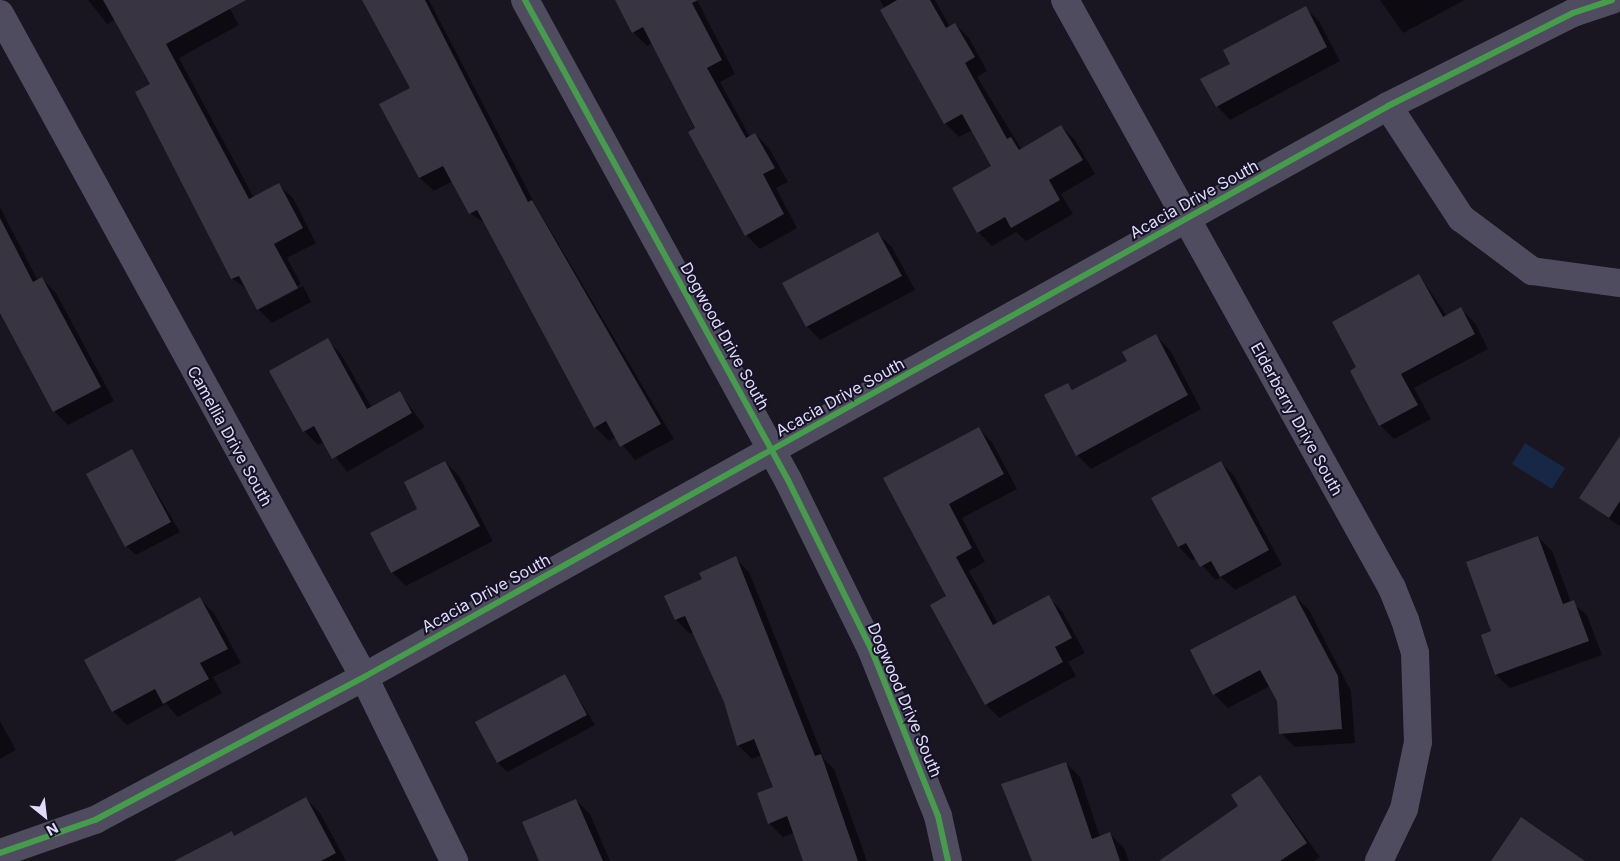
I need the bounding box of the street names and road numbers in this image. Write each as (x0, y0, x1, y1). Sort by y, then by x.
street label: Acacia Drive South (1126, 156, 1262, 242)
street label: Dogwood Drive South (676, 259, 774, 413)
street label: Elderberry Drive South (1247, 339, 1347, 499)
street label: Acacia Drive South (772, 354, 908, 440)
street label: Camellia Drive South (183, 363, 277, 509)
street label: Acacia Drive South (418, 550, 554, 636)
street label: Dogwood Drive South (864, 620, 946, 780)

